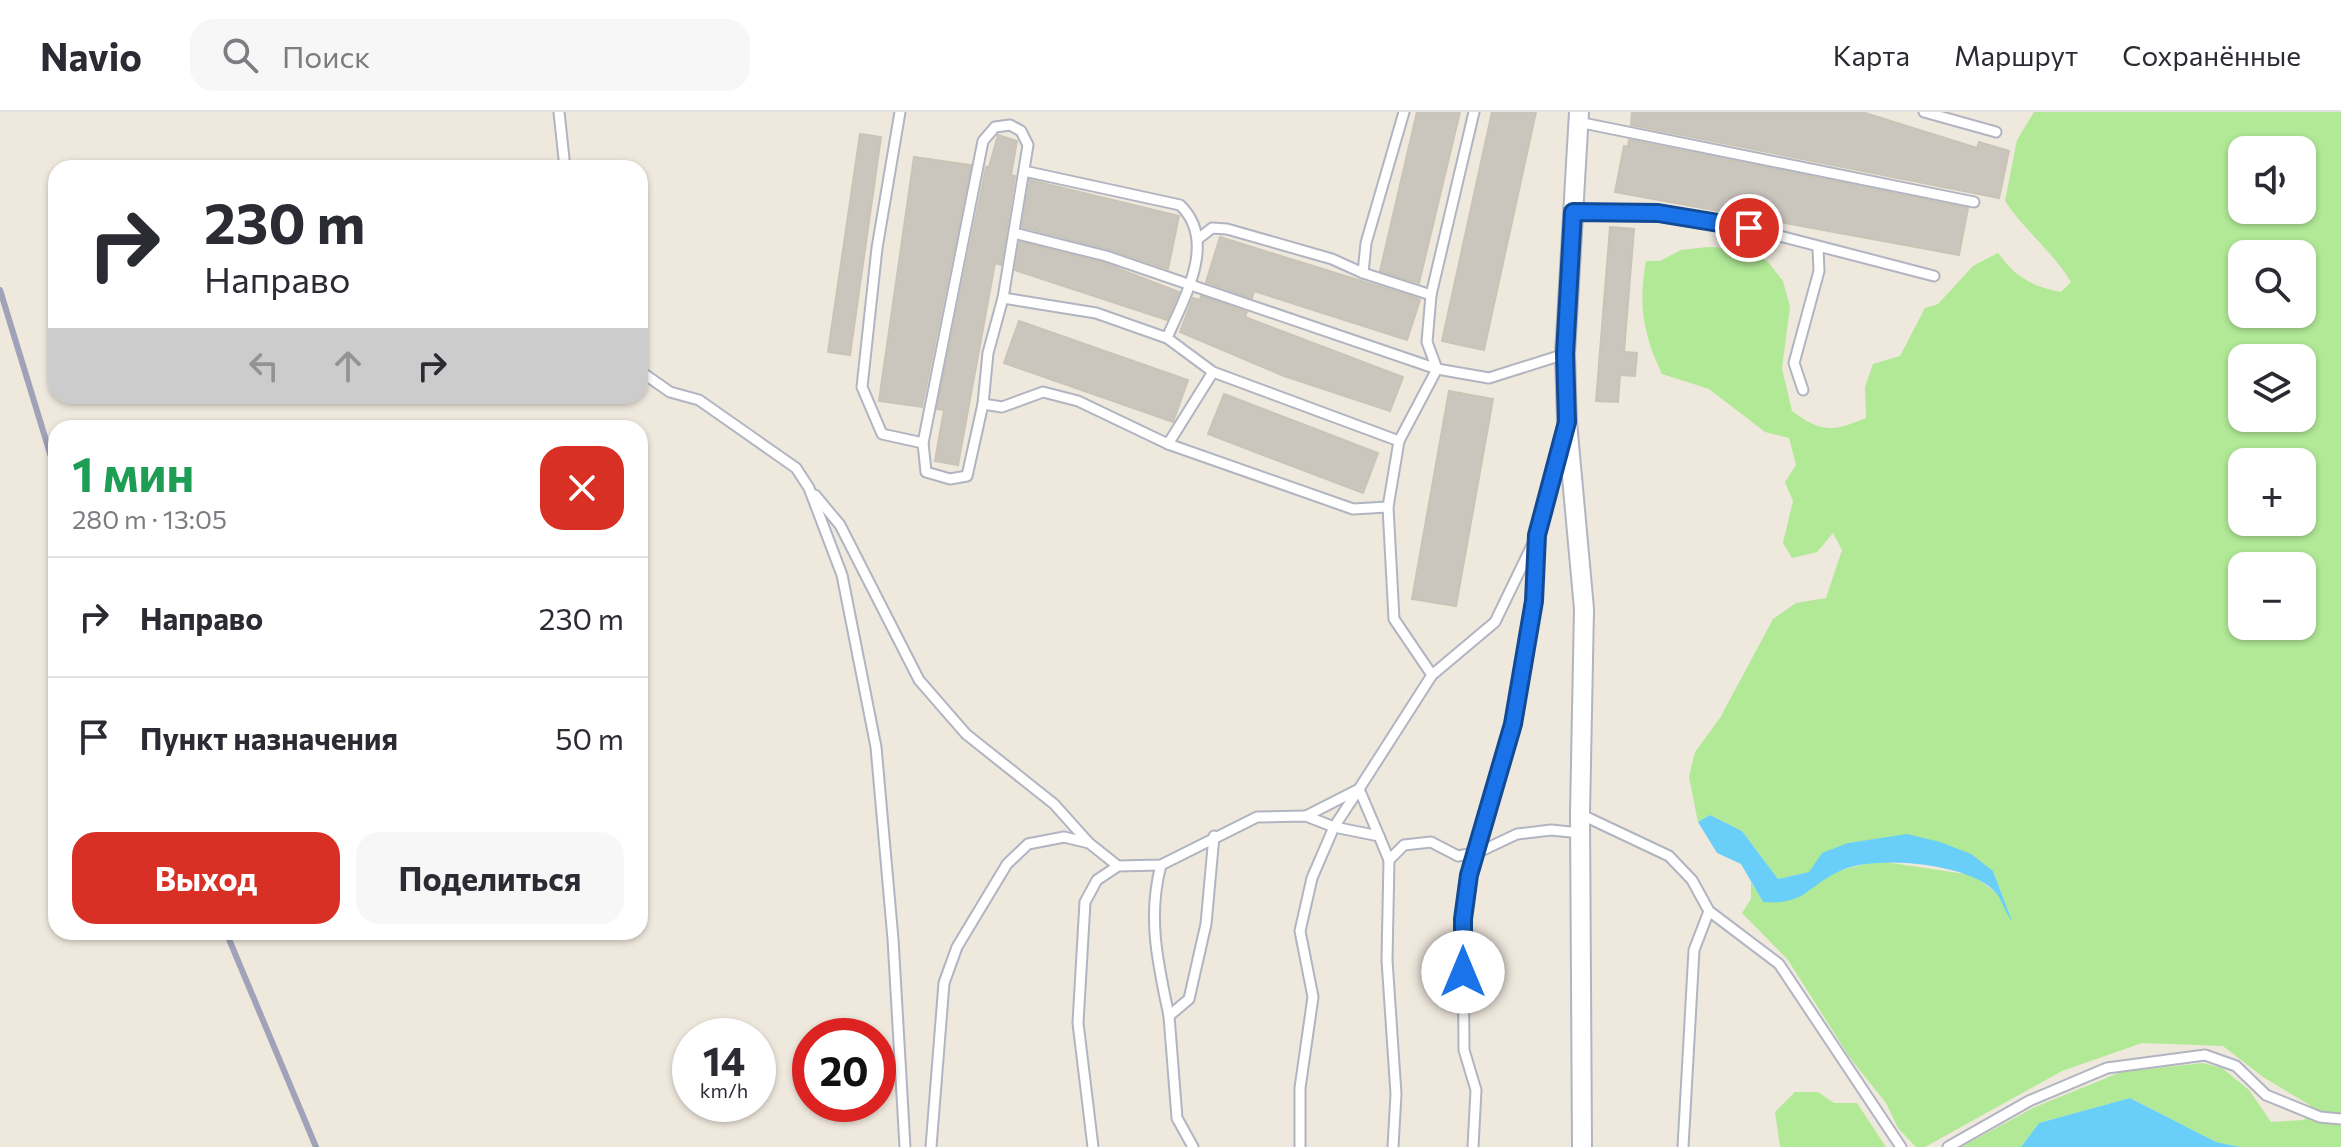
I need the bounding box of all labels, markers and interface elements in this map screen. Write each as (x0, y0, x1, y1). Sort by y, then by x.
search box (190, 19, 750, 91)
text: Navio (40, 32, 142, 79)
icon: search (218, 33, 262, 77)
text: Поиск (282, 37, 370, 74)
text: Карта (1833, 38, 1910, 72)
text: Маршрут (1954, 38, 2078, 72)
text: Сохранённые (2122, 38, 2301, 72)
map controls (2228, 136, 2316, 640)
button: sound (2228, 136, 2316, 224)
text: 230 m (204, 187, 365, 256)
icon: right (72, 192, 176, 296)
pin (1715, 194, 1783, 262)
icon: arrive (1727, 206, 1771, 250)
button: search (2228, 240, 2316, 328)
text: Направо (204, 256, 350, 300)
icon: left (242, 344, 286, 388)
icon: ahead (326, 344, 370, 388)
icon: right (410, 344, 454, 388)
button: layers (2228, 344, 2316, 432)
text: 1 мин (72, 443, 194, 502)
button: close (540, 446, 624, 530)
button: + (2228, 448, 2316, 536)
text: 280 m · 13:05 (72, 503, 227, 534)
button: − (2228, 552, 2316, 640)
icon: right (72, 595, 116, 639)
text: Направо (140, 599, 263, 636)
text: 230 m (539, 599, 624, 636)
icon: arrive (72, 715, 116, 759)
text: Пункт назначения (140, 719, 398, 756)
text: 50 m (555, 719, 624, 756)
button: Выход (72, 832, 340, 924)
button: Поделиться (356, 832, 624, 924)
position arrow (1421, 930, 1505, 1014)
speed limit sign: 20 (792, 1018, 896, 1122)
text: 14 (703, 1035, 745, 1084)
text: km/h (700, 1078, 748, 1102)

